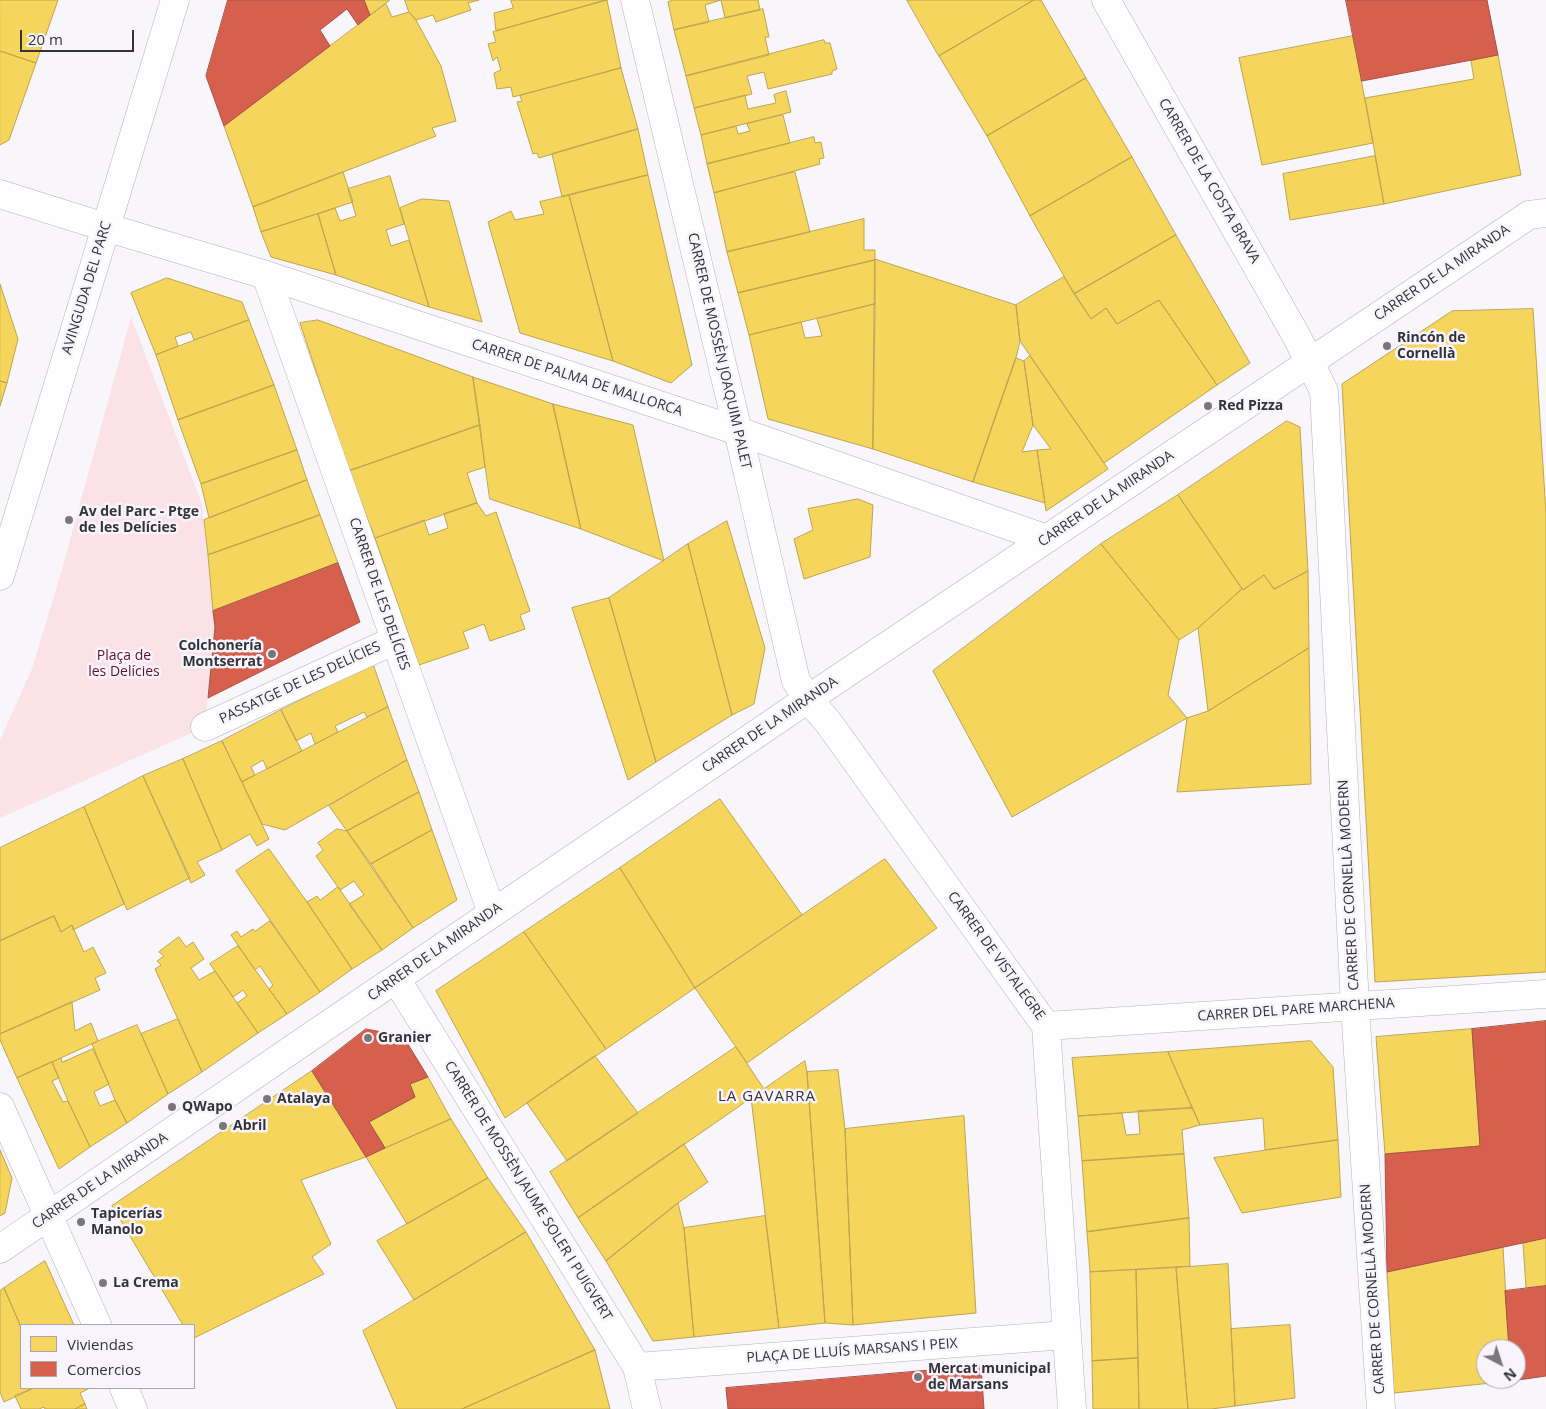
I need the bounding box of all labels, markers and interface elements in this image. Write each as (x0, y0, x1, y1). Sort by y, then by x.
scale bar (22, 20, 136, 52)
text: 20 m (28, 29, 63, 49)
street label: CARRER DE LA COSTA BRAVA (1155, 96, 1263, 266)
street label: AVINGUDA DEL PARC (59, 219, 115, 357)
street label: CARRER DE LA MIRANDA (1371, 221, 1513, 325)
street label: CARRER DE MOSSÈN JOAQUIM PALET (684, 231, 754, 471)
place label: Rincón de Cornellà (1397, 330, 1466, 362)
street label: CARRER DE PALMA DE MALLORCA (469, 336, 685, 420)
marker: Rincón de Cornellà (1381, 340, 1393, 352)
place label: Red Pizza (1218, 398, 1283, 414)
marker: Red Pizza (1202, 400, 1214, 412)
street label: CARRER DE LA MIRANDA (1035, 447, 1177, 551)
place label: Av del Parc - Ptge de les Delícies (79, 504, 199, 536)
marker: Av del Parc - Ptge de les Delícies (63, 514, 75, 526)
street label: CARRER DE LES DELÍCIES (345, 515, 413, 673)
place label: Colchonería Montserrat (179, 638, 262, 670)
street label: PASSATGE DE LES DELÍCIES (217, 638, 383, 728)
park label: Plaça de les Delícies (88, 648, 160, 680)
marker: Colchonería Montserrat (266, 648, 278, 660)
street label: CARRER DE LA MIRANDA (699, 673, 841, 777)
street label: CARRER DE CORNELLÀ MODERN (1335, 779, 1363, 991)
street label: CARRER DE VISTALEGRE (944, 888, 1048, 1024)
street label: CARRER DE LA MIRANDA (365, 899, 505, 1005)
street label: CARRER DEL PARE MARCHENA (1197, 995, 1395, 1025)
place label: Granier (378, 1030, 431, 1046)
marker: Granier (362, 1032, 374, 1044)
street label: CARRER DE MOSSÈN JAUME SOLER I PUIGVERT (441, 1058, 615, 1324)
district label: LA GAVARRA (717, 1088, 817, 1106)
place label: Atalaya (277, 1091, 330, 1107)
marker: Atalaya (261, 1093, 273, 1105)
place label: QWapo (182, 1099, 233, 1115)
marker: QWapo (166, 1101, 178, 1113)
place label: Abril (233, 1118, 266, 1134)
marker: Abril (217, 1120, 229, 1132)
street label: CARRER DE LA MIRANDA (29, 1129, 171, 1233)
street label: CARRER DE CORNELLÀ MODERN (1357, 1183, 1389, 1395)
place label: Tapicerías Manolo (91, 1206, 162, 1238)
marker: Tapicerías Manolo (75, 1216, 87, 1228)
place label: La Crema (113, 1275, 179, 1291)
marker: La Crema (97, 1277, 109, 1289)
legend (20, 1324, 195, 1389)
text: Viviendas (67, 1334, 133, 1354)
street label: PLAÇA DE LLUÍS MARSANS I PEIX (746, 1335, 958, 1367)
north arrow (1476, 1339, 1526, 1389)
text: Comercios (67, 1359, 141, 1379)
place label: Mercat municipal de Marsans (928, 1361, 1051, 1394)
text: N (1500, 1364, 1521, 1386)
marker: Mercat municipal de Marsans (912, 1371, 924, 1383)

